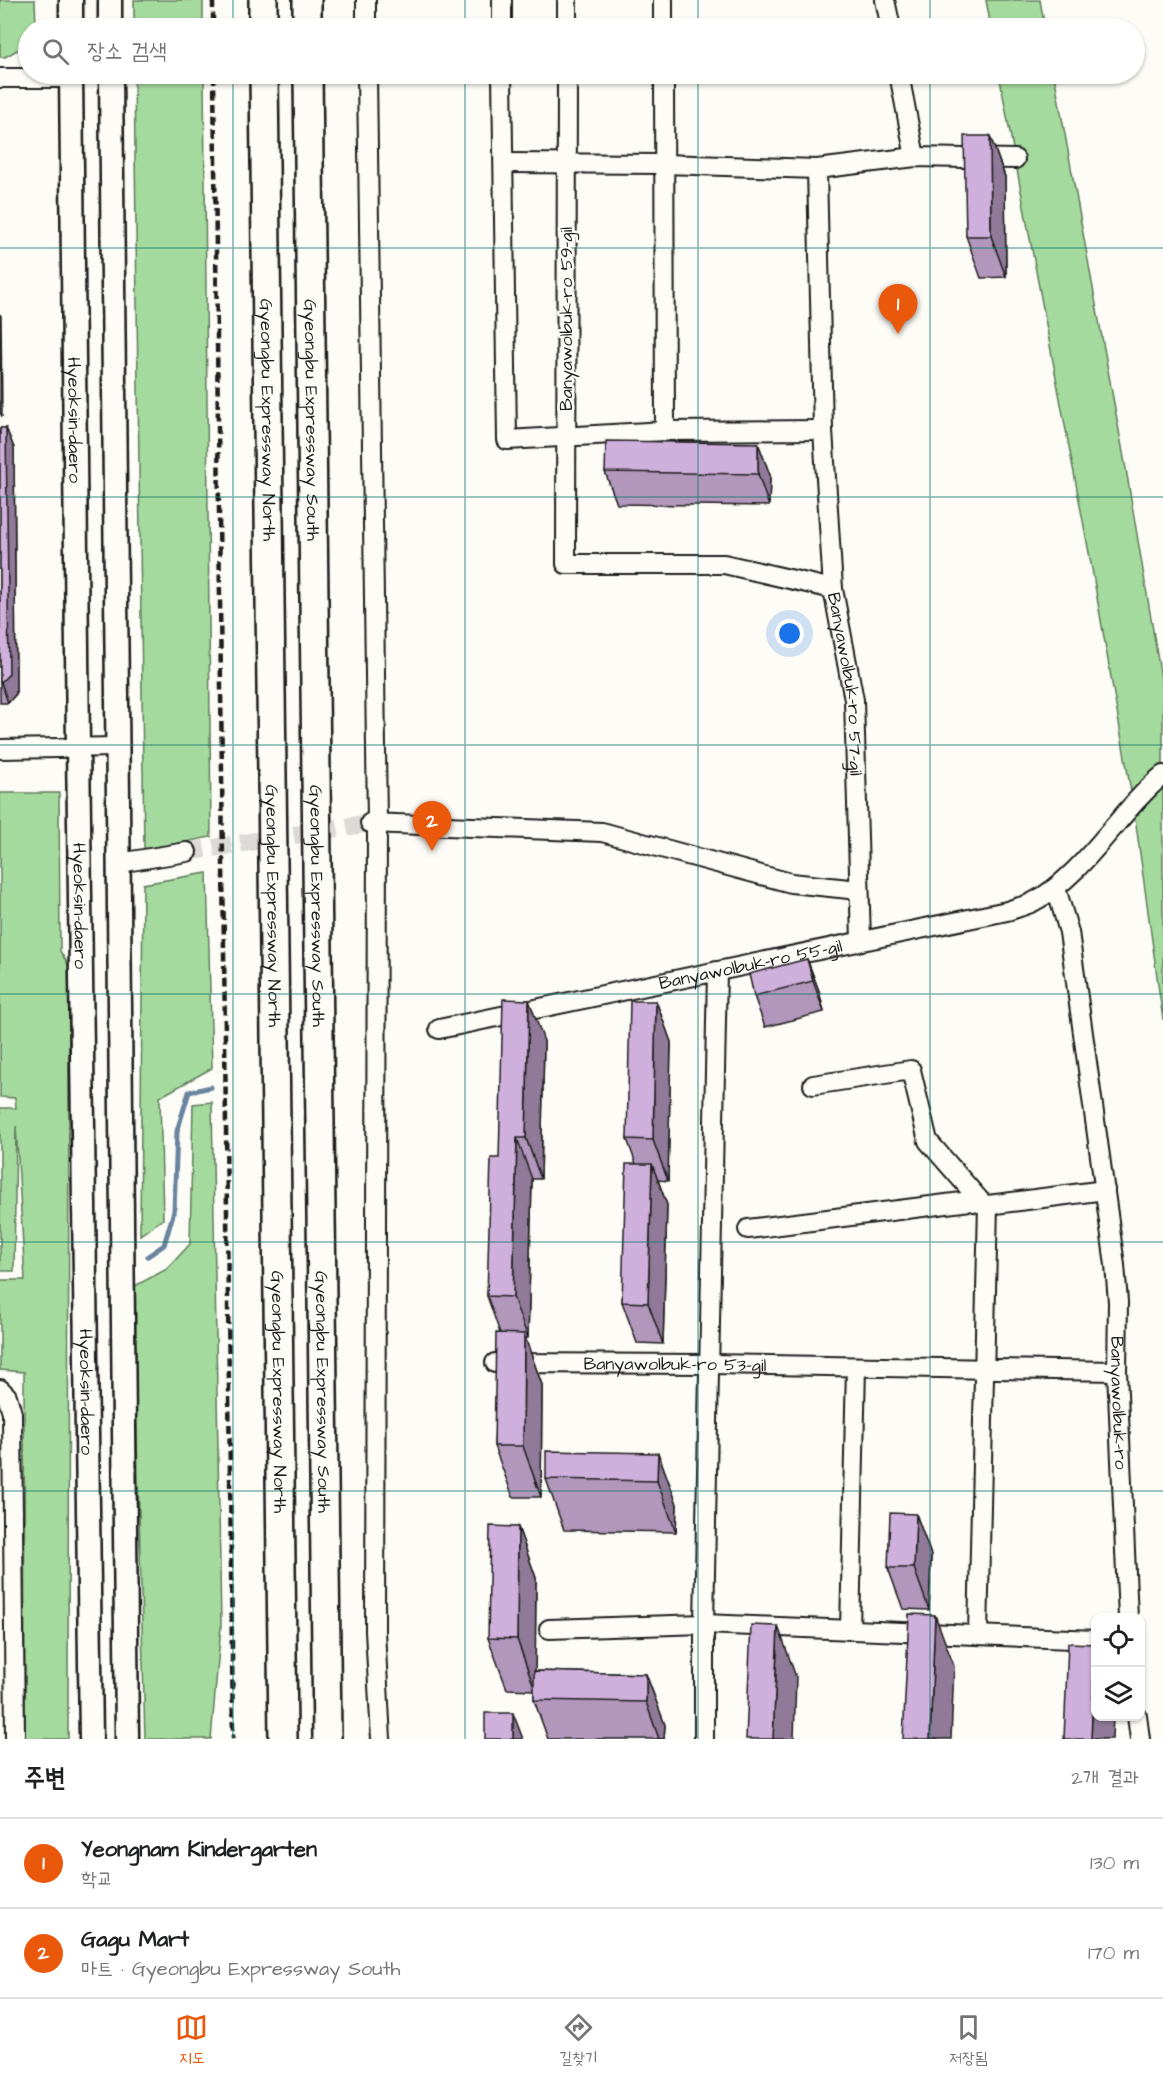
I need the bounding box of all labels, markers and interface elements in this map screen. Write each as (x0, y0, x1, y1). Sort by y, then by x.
search box (18, 18, 1145, 84)
icon: search (39, 35, 72, 68)
text: 장소 검색 (87, 36, 167, 67)
street label: Banyawolbuk-ro 59-gil (554, 227, 580, 411)
pin: 1 (878, 284, 918, 334)
street label: Gyeongbu Expressway North (253, 299, 282, 541)
street label: Gyeongbu Expressway South (297, 299, 326, 541)
street label: Hyeoksin-daero (61, 357, 88, 483)
street label: Banyawolbuk-ro 57-gil (821, 590, 869, 776)
your location (775, 619, 804, 648)
street label: Gyeongbu Expressway North (259, 785, 287, 1027)
street label: Gyeongbu Expressway South (303, 785, 331, 1027)
pin: 2 (412, 802, 452, 851)
street label: Hyeoksin-daero (66, 843, 93, 969)
street label: Banyawolbuk-ro 55-gil (656, 933, 844, 996)
street label: Gyeongbu Expressway North (264, 1271, 293, 1513)
street label: Gyeongbu Expressway South (308, 1271, 337, 1513)
street label: Hyeoksin-daero (72, 1329, 100, 1455)
street label: Banyawolbuk-ro (1103, 1336, 1134, 1470)
street label: Banyawolbuk-ro 53-gil (583, 1351, 767, 1378)
map controls (1091, 1613, 1145, 1721)
button: locate (1091, 1613, 1145, 1667)
button: layers (1091, 1667, 1145, 1721)
text: 주변 (24, 1760, 66, 1796)
text: 2개 결과 (1071, 1764, 1139, 1792)
text: Yeongnam Kindergarten (81, 1834, 317, 1865)
text: 1 (42, 1849, 45, 1877)
text: 130 m (1090, 1849, 1139, 1877)
text: 학교 (81, 1865, 113, 1893)
text: Gagu Mart (81, 1924, 189, 1955)
text: 2 (38, 1939, 49, 1967)
text: 170 m (1088, 1939, 1139, 1967)
text: 마트 · Gyeongbu Expressway South (81, 1955, 401, 1983)
tab: 지도 (175, 2011, 208, 2069)
tab: 길찾기 (559, 2011, 598, 2069)
tab: 저장됨 (949, 2011, 988, 2069)

